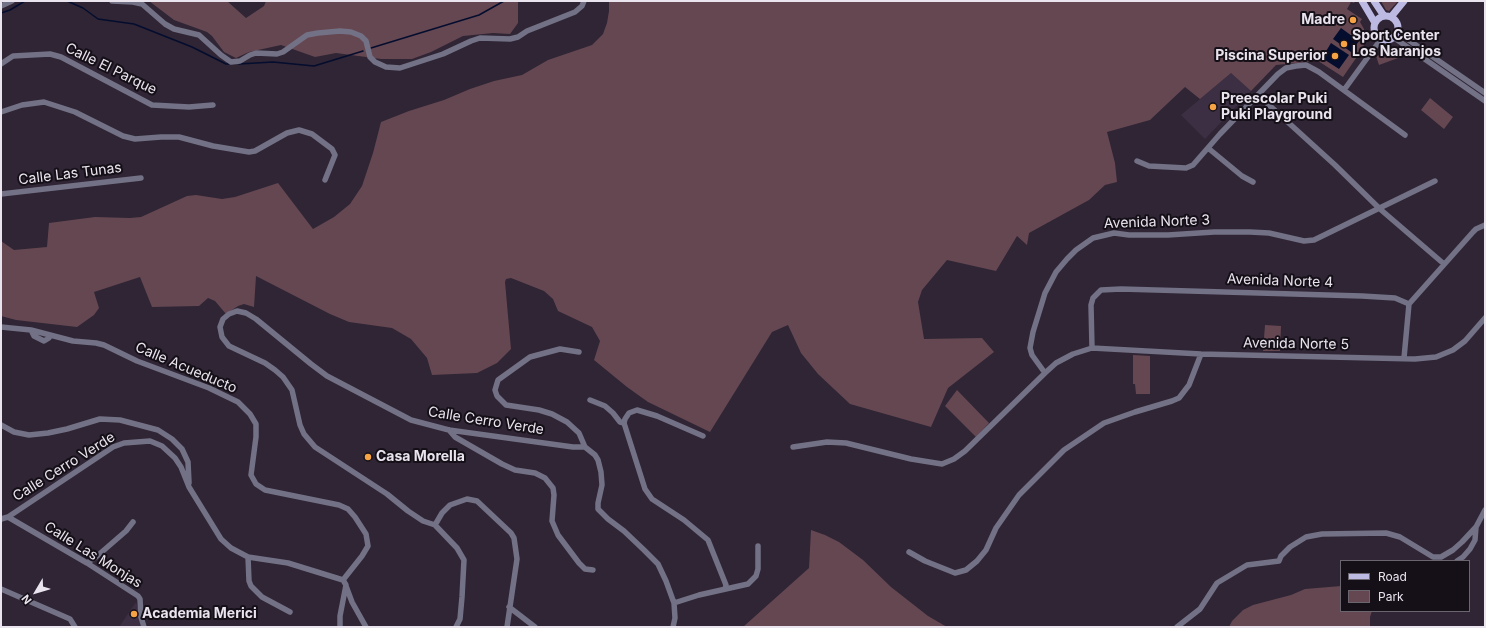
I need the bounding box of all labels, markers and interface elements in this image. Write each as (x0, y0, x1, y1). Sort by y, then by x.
place label: Madre (1301, 12, 1345, 28)
marker: Madre (1348, 15, 1358, 25)
place label: Sport Center Los Naranjos (1352, 28, 1441, 60)
marker: Sport Center Los Naranjos (1339, 39, 1349, 49)
street label: Calle El Parque (63, 40, 159, 98)
place label: Piscina Superior (1215, 48, 1327, 64)
marker: Piscina Superior (1330, 51, 1340, 61)
place label: Preescolar Puki Puki Playground (1221, 91, 1332, 124)
marker: Preescolar Puki Puki Playground (1208, 102, 1218, 112)
street label: Calle Las Tunas (17, 159, 123, 189)
street label: Avenida Norte 3 (1104, 212, 1210, 232)
street label: Avenida Norte 4 (1226, 271, 1334, 291)
street label: Avenida Norte 5 (1243, 335, 1349, 353)
street label: Calle Acueducto (133, 339, 239, 397)
street label: Calle Cerro Verde (427, 404, 545, 438)
street label: Calle Cerro Verde (10, 429, 118, 505)
place label: Casa Morella (376, 449, 465, 465)
marker: Casa Morella (363, 452, 373, 462)
street label: Calle Las Monjas (41, 518, 145, 592)
legend (1340, 560, 1470, 612)
text: Road (1378, 569, 1407, 584)
north arrow (16, 572, 56, 612)
text: Park (1378, 589, 1404, 604)
text: N (18, 592, 35, 607)
place label: Academia Merici (142, 606, 257, 622)
marker: Academia Merici (129, 609, 139, 619)

